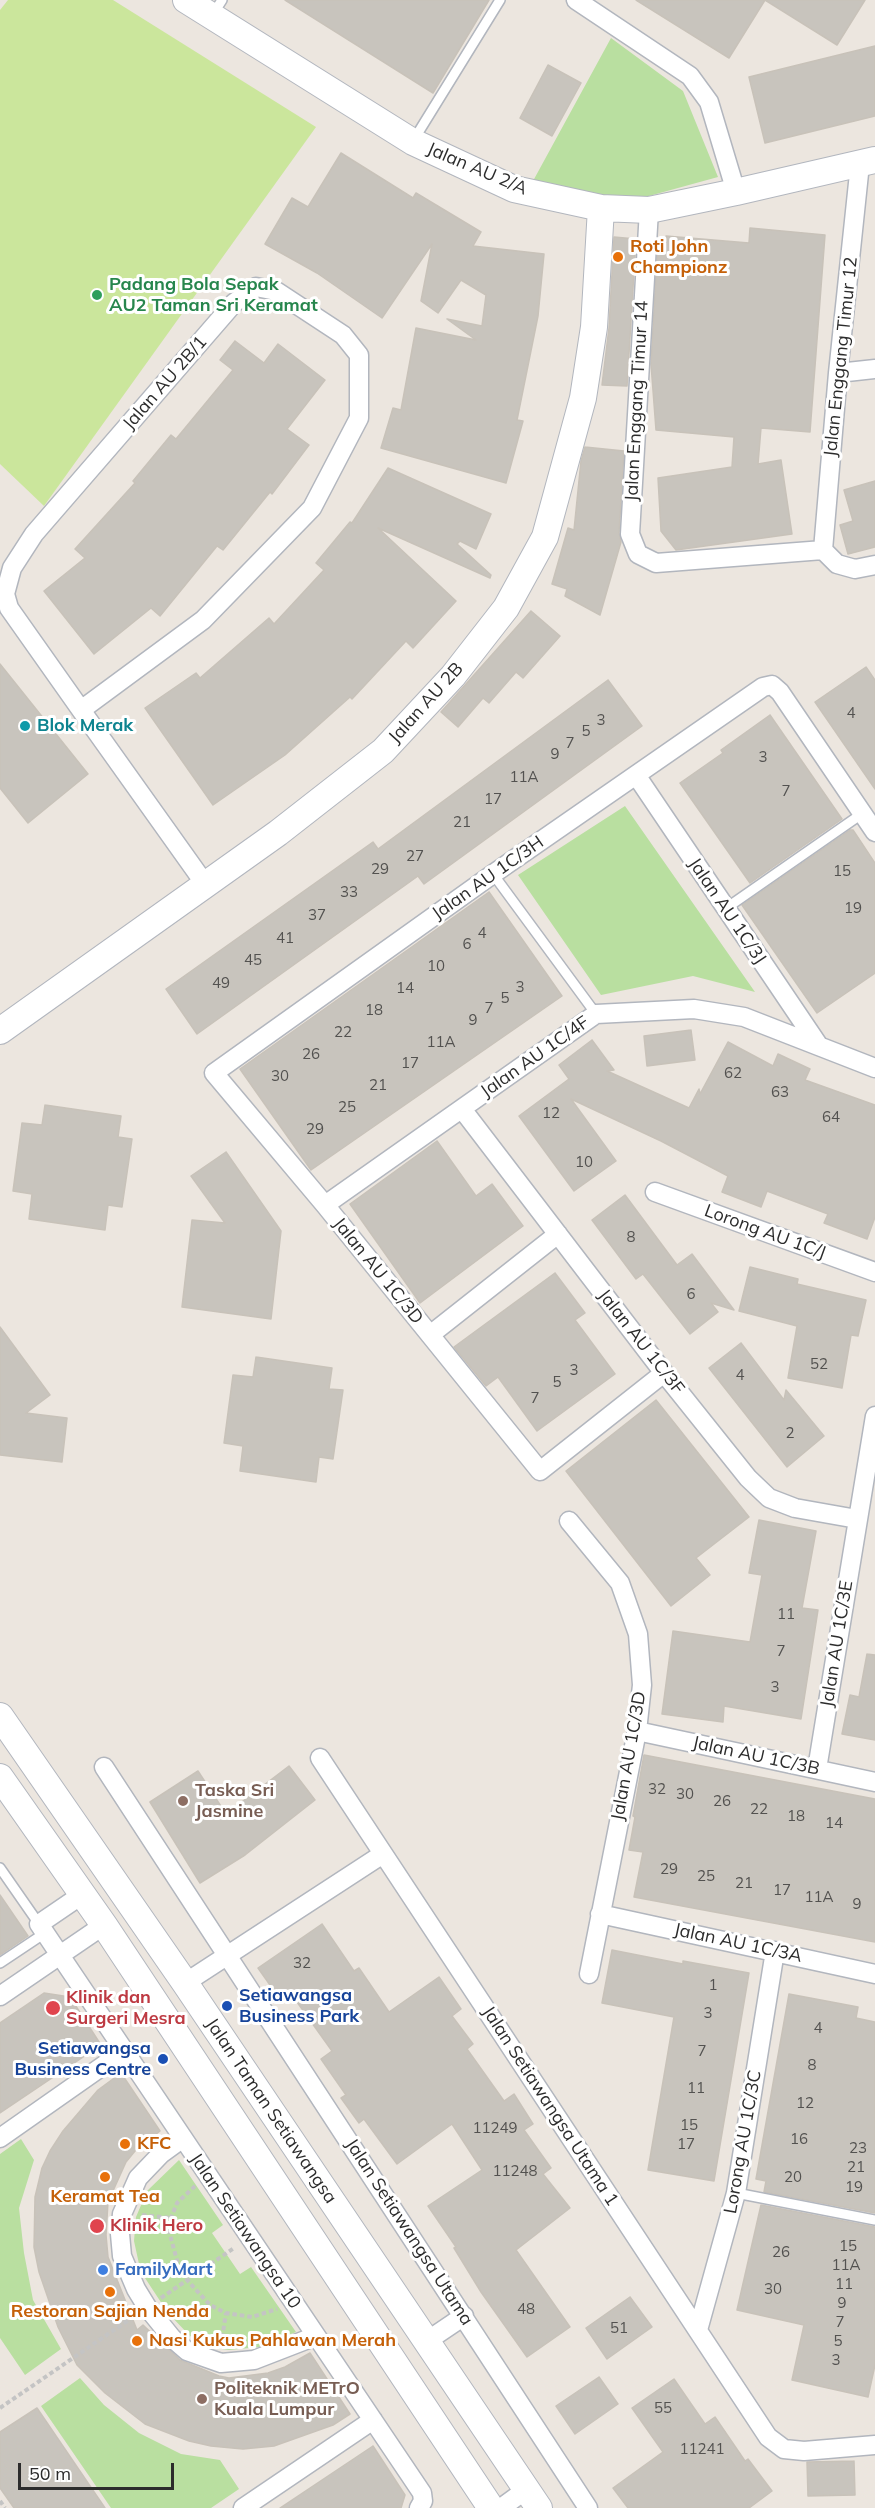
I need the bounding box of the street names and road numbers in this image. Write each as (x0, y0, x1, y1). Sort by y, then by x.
street label: Jalan AU 2/A (424, 138, 530, 200)
street label: Jalan Enggang Timur 12 (820, 256, 862, 458)
street label: Jalan Enggang Timur 14 (621, 300, 653, 502)
street label: Jalan AU 2B/1 (118, 332, 212, 434)
street label: Jalan AU 2B (384, 658, 468, 748)
street label: Jalan AU 1C/3H (428, 832, 548, 924)
street label: Jalan AU 1C/3J (684, 854, 770, 968)
street label: Jalan AU 1C/4F (477, 1012, 593, 1102)
street label: Lorong AU 1C/J (701, 1200, 829, 1264)
street label: Jalan AU 1C/3D (328, 1213, 428, 1329)
street label: Jalan AU 1C/3F (593, 1285, 689, 1399)
street label: Jalan AU 1C/3E (816, 1579, 858, 1709)
street label: Jalan AU 1C/3D (607, 1690, 651, 1822)
street label: Jalan AU 1C/3B (690, 1732, 822, 1780)
street label: Jalan AU 1C/3A (672, 1919, 804, 1967)
street label: Jalan Setiawangsa Utama 1 (477, 2002, 623, 2210)
street label: Jalan Taman Setiawangsa (201, 2014, 341, 2208)
street label: Lorong AU 1C/3C (720, 2068, 766, 2216)
street label: Jalan Setiawangsa Utama (341, 2135, 477, 2329)
street label: Jalan Setiawangsa 10 (185, 2149, 305, 2313)

